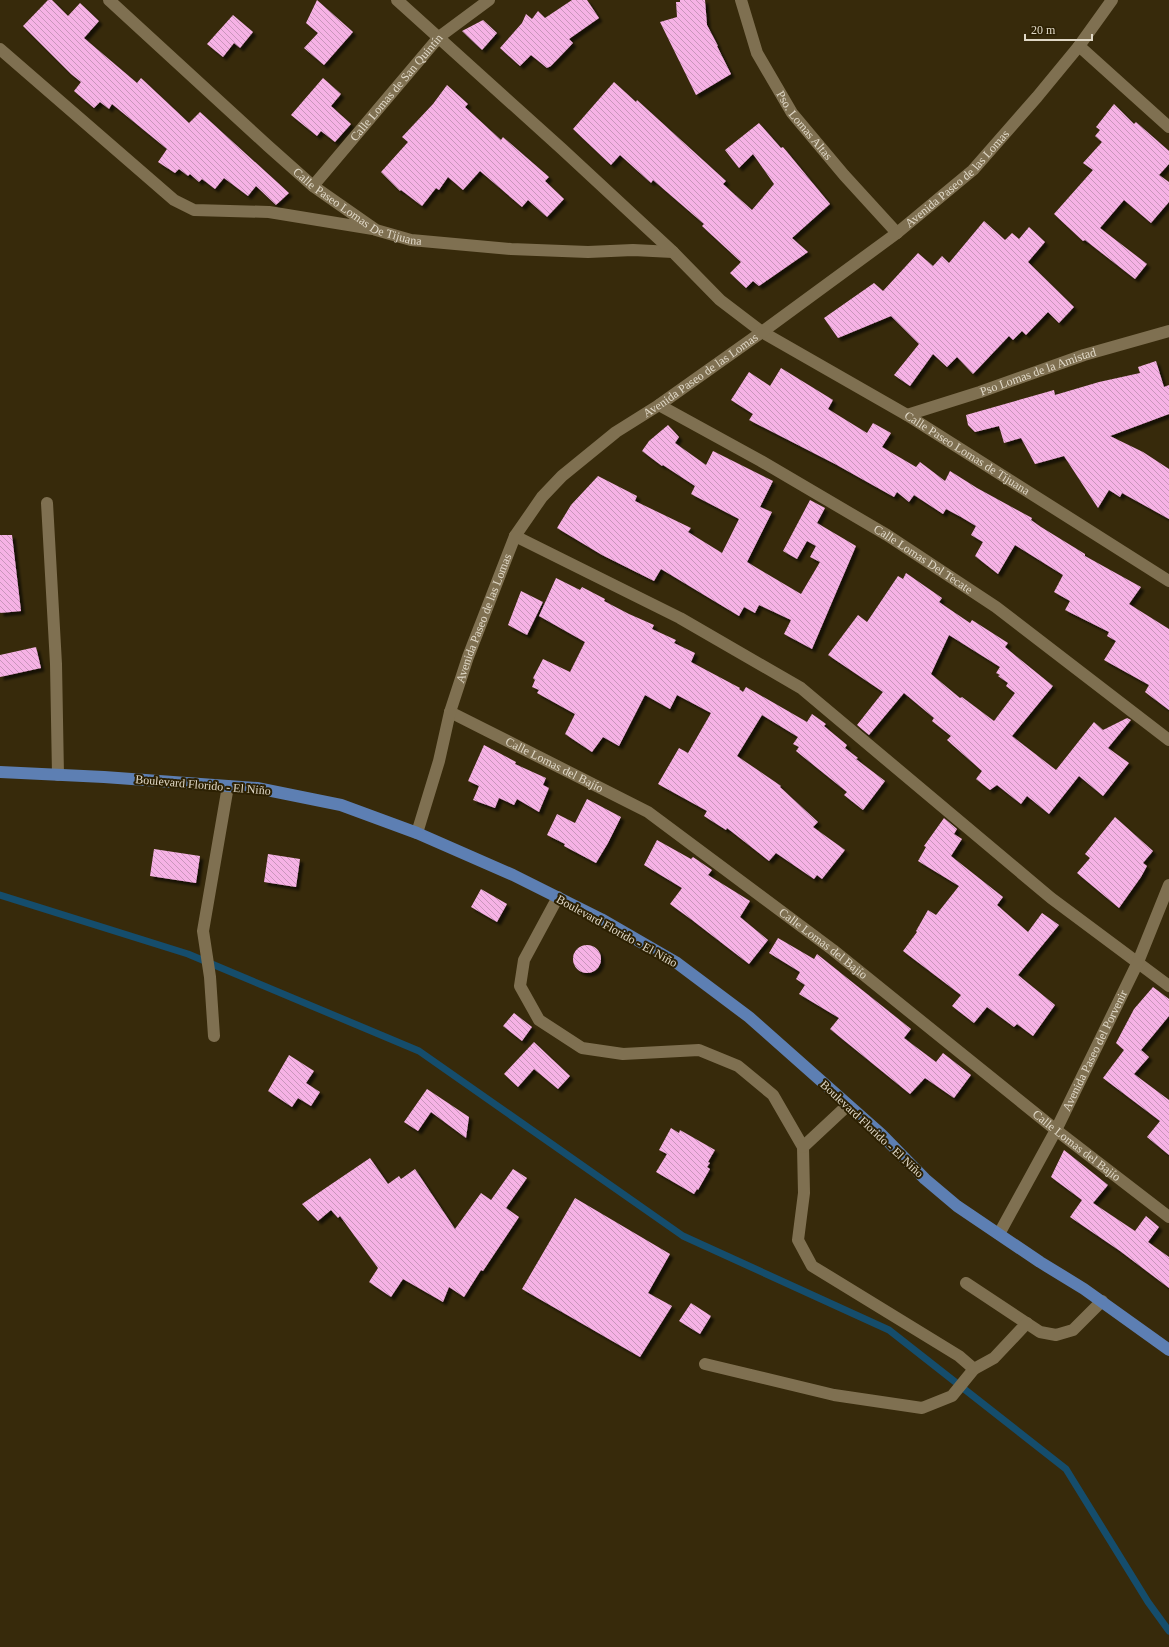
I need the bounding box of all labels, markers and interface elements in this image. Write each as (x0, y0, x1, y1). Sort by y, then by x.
scale bar (1025, 16, 1092, 42)
text: 20 m (1031, 23, 1056, 37)
street label: Calle Lomas de San Quintín (347, 31, 446, 144)
street label: Pso. Lomas Altas (774, 88, 836, 163)
street label: Avenida Paseo de las Lomas (902, 127, 1012, 230)
street label: Calle Paseo Lomas De Tijuana (290, 165, 423, 248)
street label: Avenida Paseo de las Lomas (640, 330, 761, 420)
street label: Pso Lomas de la Amistad (978, 345, 1098, 398)
street label: Calle Paseo Lomas de Tijuana (902, 408, 1033, 498)
street label: Calle Lomas Del Tecate (871, 522, 975, 597)
street label: Avenida Paseo de las Lomas (453, 551, 515, 685)
street label: Calle Lomas del Bajío (503, 734, 606, 795)
street label: Boulevard Florido - El Niño (135, 772, 271, 798)
street label: Boulevard Florido - El Niño (554, 892, 680, 970)
street label: Calle Lomas del Bajío (776, 905, 870, 982)
street label: Avenida Paseo del Porvenir (1059, 988, 1130, 1113)
street label: Boulevard Florido - El Niño (817, 1078, 927, 1180)
street label: Calle Lomas del Bajío (1030, 1107, 1123, 1184)

